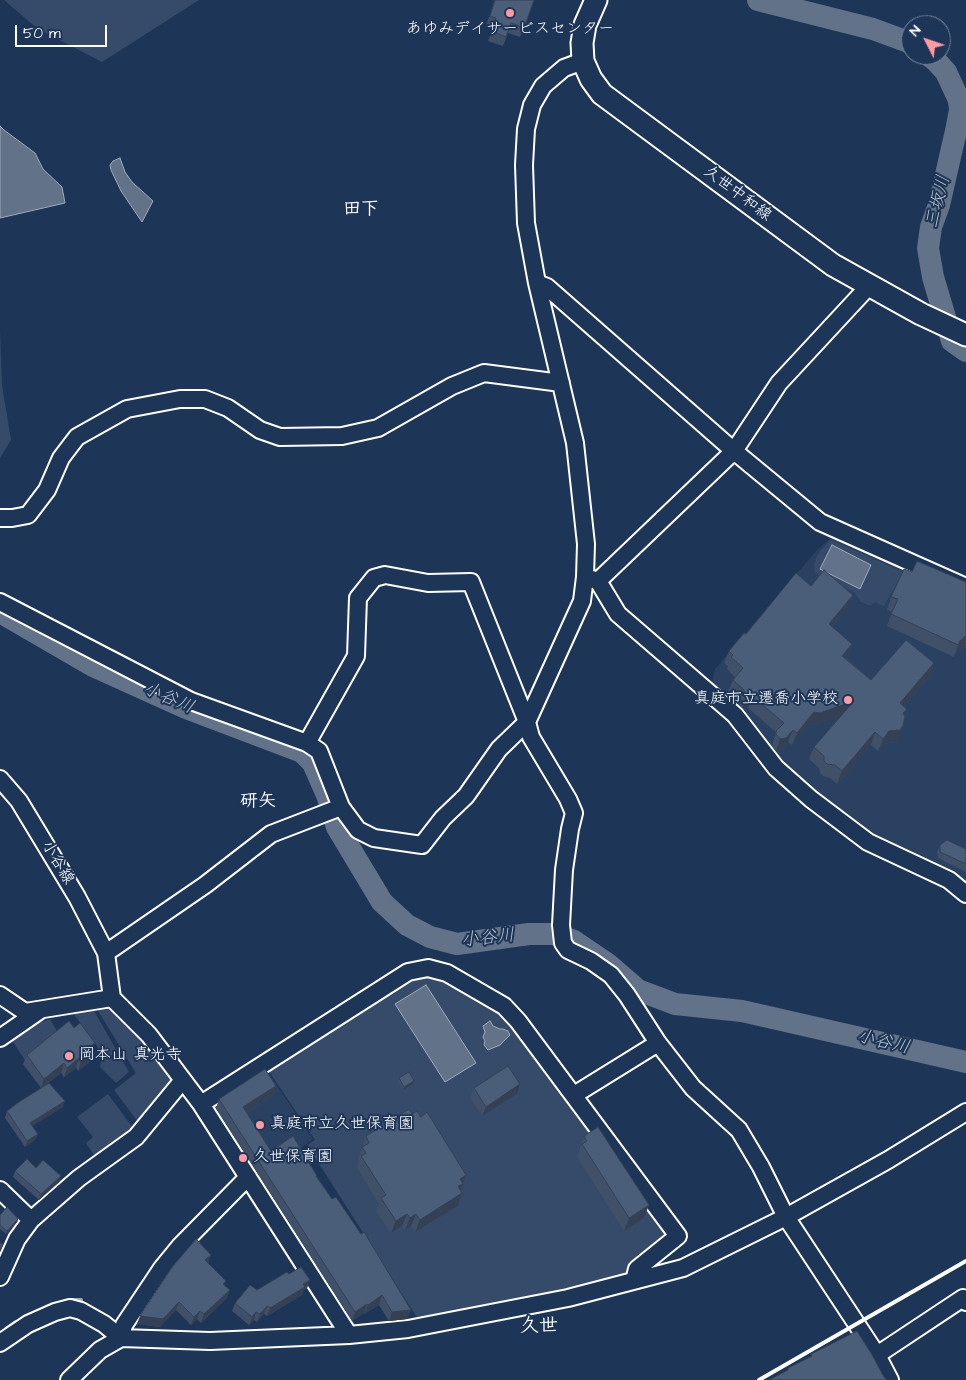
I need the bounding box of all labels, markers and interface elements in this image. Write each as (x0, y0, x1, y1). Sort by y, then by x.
marker: あゆみデイサービスセンター (504, 7, 516, 19)
scale bar (18, 15, 110, 47)
north arrow (901, 15, 951, 65)
place label: あゆみデイサービスセンター (406, 20, 614, 40)
text: N (905, 21, 926, 41)
text: 50 m (23, 23, 61, 44)
street label: 久世中和線 (699, 162, 775, 226)
water label: 三坂川 (922, 173, 956, 231)
district label: 田下 (343, 199, 379, 221)
water label: 小谷川 (139, 679, 197, 719)
place label: 真庭市立遷喬小学校 (694, 690, 838, 710)
marker: 真庭市立遷喬小学校 (842, 694, 854, 706)
district label: 研矢 (240, 791, 276, 813)
street label: 小谷線 (36, 837, 78, 889)
water label: 小谷川 (460, 925, 516, 953)
water label: 小谷川 (854, 1026, 912, 1060)
place label: 岡本山 真光寺 (79, 1046, 181, 1066)
marker: 岡本山 真光寺 (63, 1050, 75, 1062)
place label: 真庭市立久世保育園 (270, 1115, 414, 1135)
marker: 真庭市立久世保育園 (254, 1119, 266, 1131)
place label: 久世保育園 (253, 1148, 333, 1168)
marker: 久世保育園 (237, 1152, 249, 1164)
district label: 久世 (520, 1316, 558, 1338)

